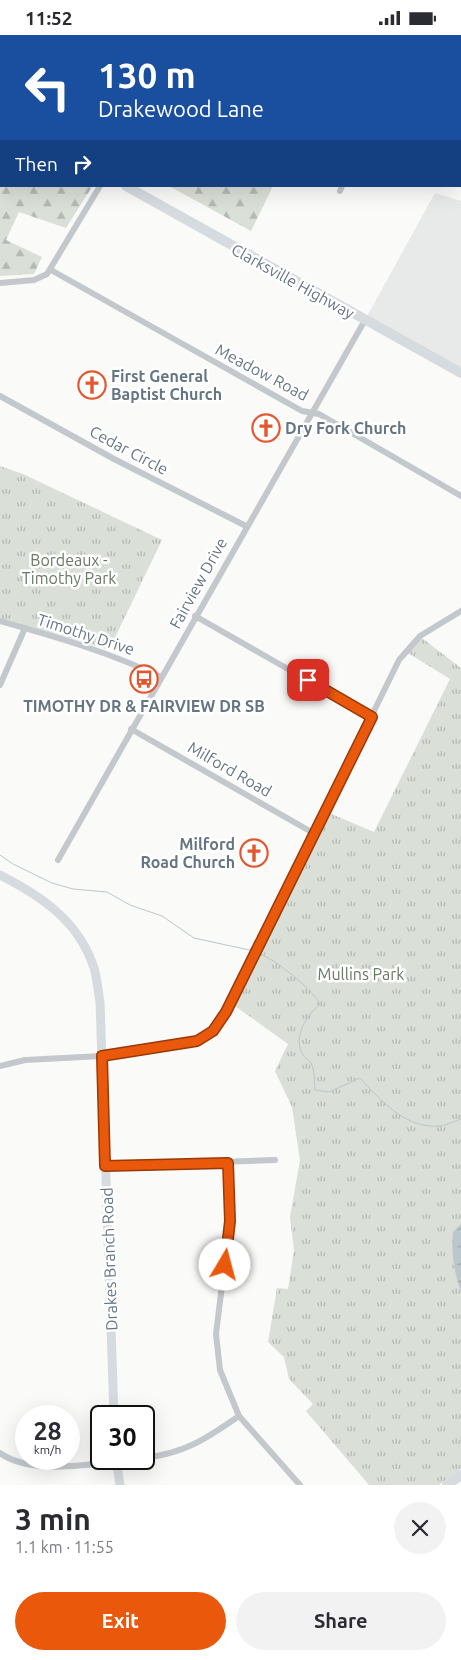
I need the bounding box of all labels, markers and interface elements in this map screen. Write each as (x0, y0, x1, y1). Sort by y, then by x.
text: 11:52 (25, 7, 73, 29)
icon: left (15, 55, 80, 120)
text: 130 m (98, 55, 196, 95)
text: Drakewood Lane (98, 96, 264, 121)
icon: right (68, 150, 96, 178)
text: Then (15, 153, 58, 175)
street label: Clarksville Highway (228, 240, 358, 322)
street label: Meadow Road (212, 340, 312, 404)
place label: First General Baptist Church (111, 367, 222, 403)
church icon: First General Baptist Church (77, 370, 107, 400)
church icon: Dry Fork Church (251, 413, 281, 443)
place label: Dry Fork Church (285, 419, 406, 437)
street label: Cedar Circle (87, 422, 171, 478)
street label: Fairview Drive (166, 535, 230, 631)
park label: Bordeaux - Timothy Park (22, 551, 116, 587)
street label: Timothy Drive (35, 610, 137, 658)
pin (287, 659, 329, 701)
bus stop icon: TIMOTHY DR & FAIRVIEW DR SB (129, 664, 159, 694)
icon: arrive (294, 666, 322, 694)
place label: TIMOTHY DR & FAIRVIEW DR SB (23, 697, 265, 715)
street label: Milford Road (185, 738, 275, 800)
place label: Milford Road Church (141, 835, 235, 871)
church icon: Milford Road Church (239, 838, 269, 868)
park label: Mullins Park (318, 965, 404, 983)
street label: Drakes Branch Road (98, 1187, 120, 1331)
position arrow (198, 1238, 250, 1290)
speed limit sign: 30 (90, 1405, 155, 1470)
text: 28 (33, 1417, 62, 1445)
text: km/h (34, 1443, 61, 1456)
text: 3 min (15, 1502, 91, 1536)
button: close (394, 1502, 446, 1554)
text: 1.1 km · 11:55 (15, 1538, 114, 1556)
button: Exit (15, 1592, 226, 1650)
button: Share (236, 1592, 446, 1650)

